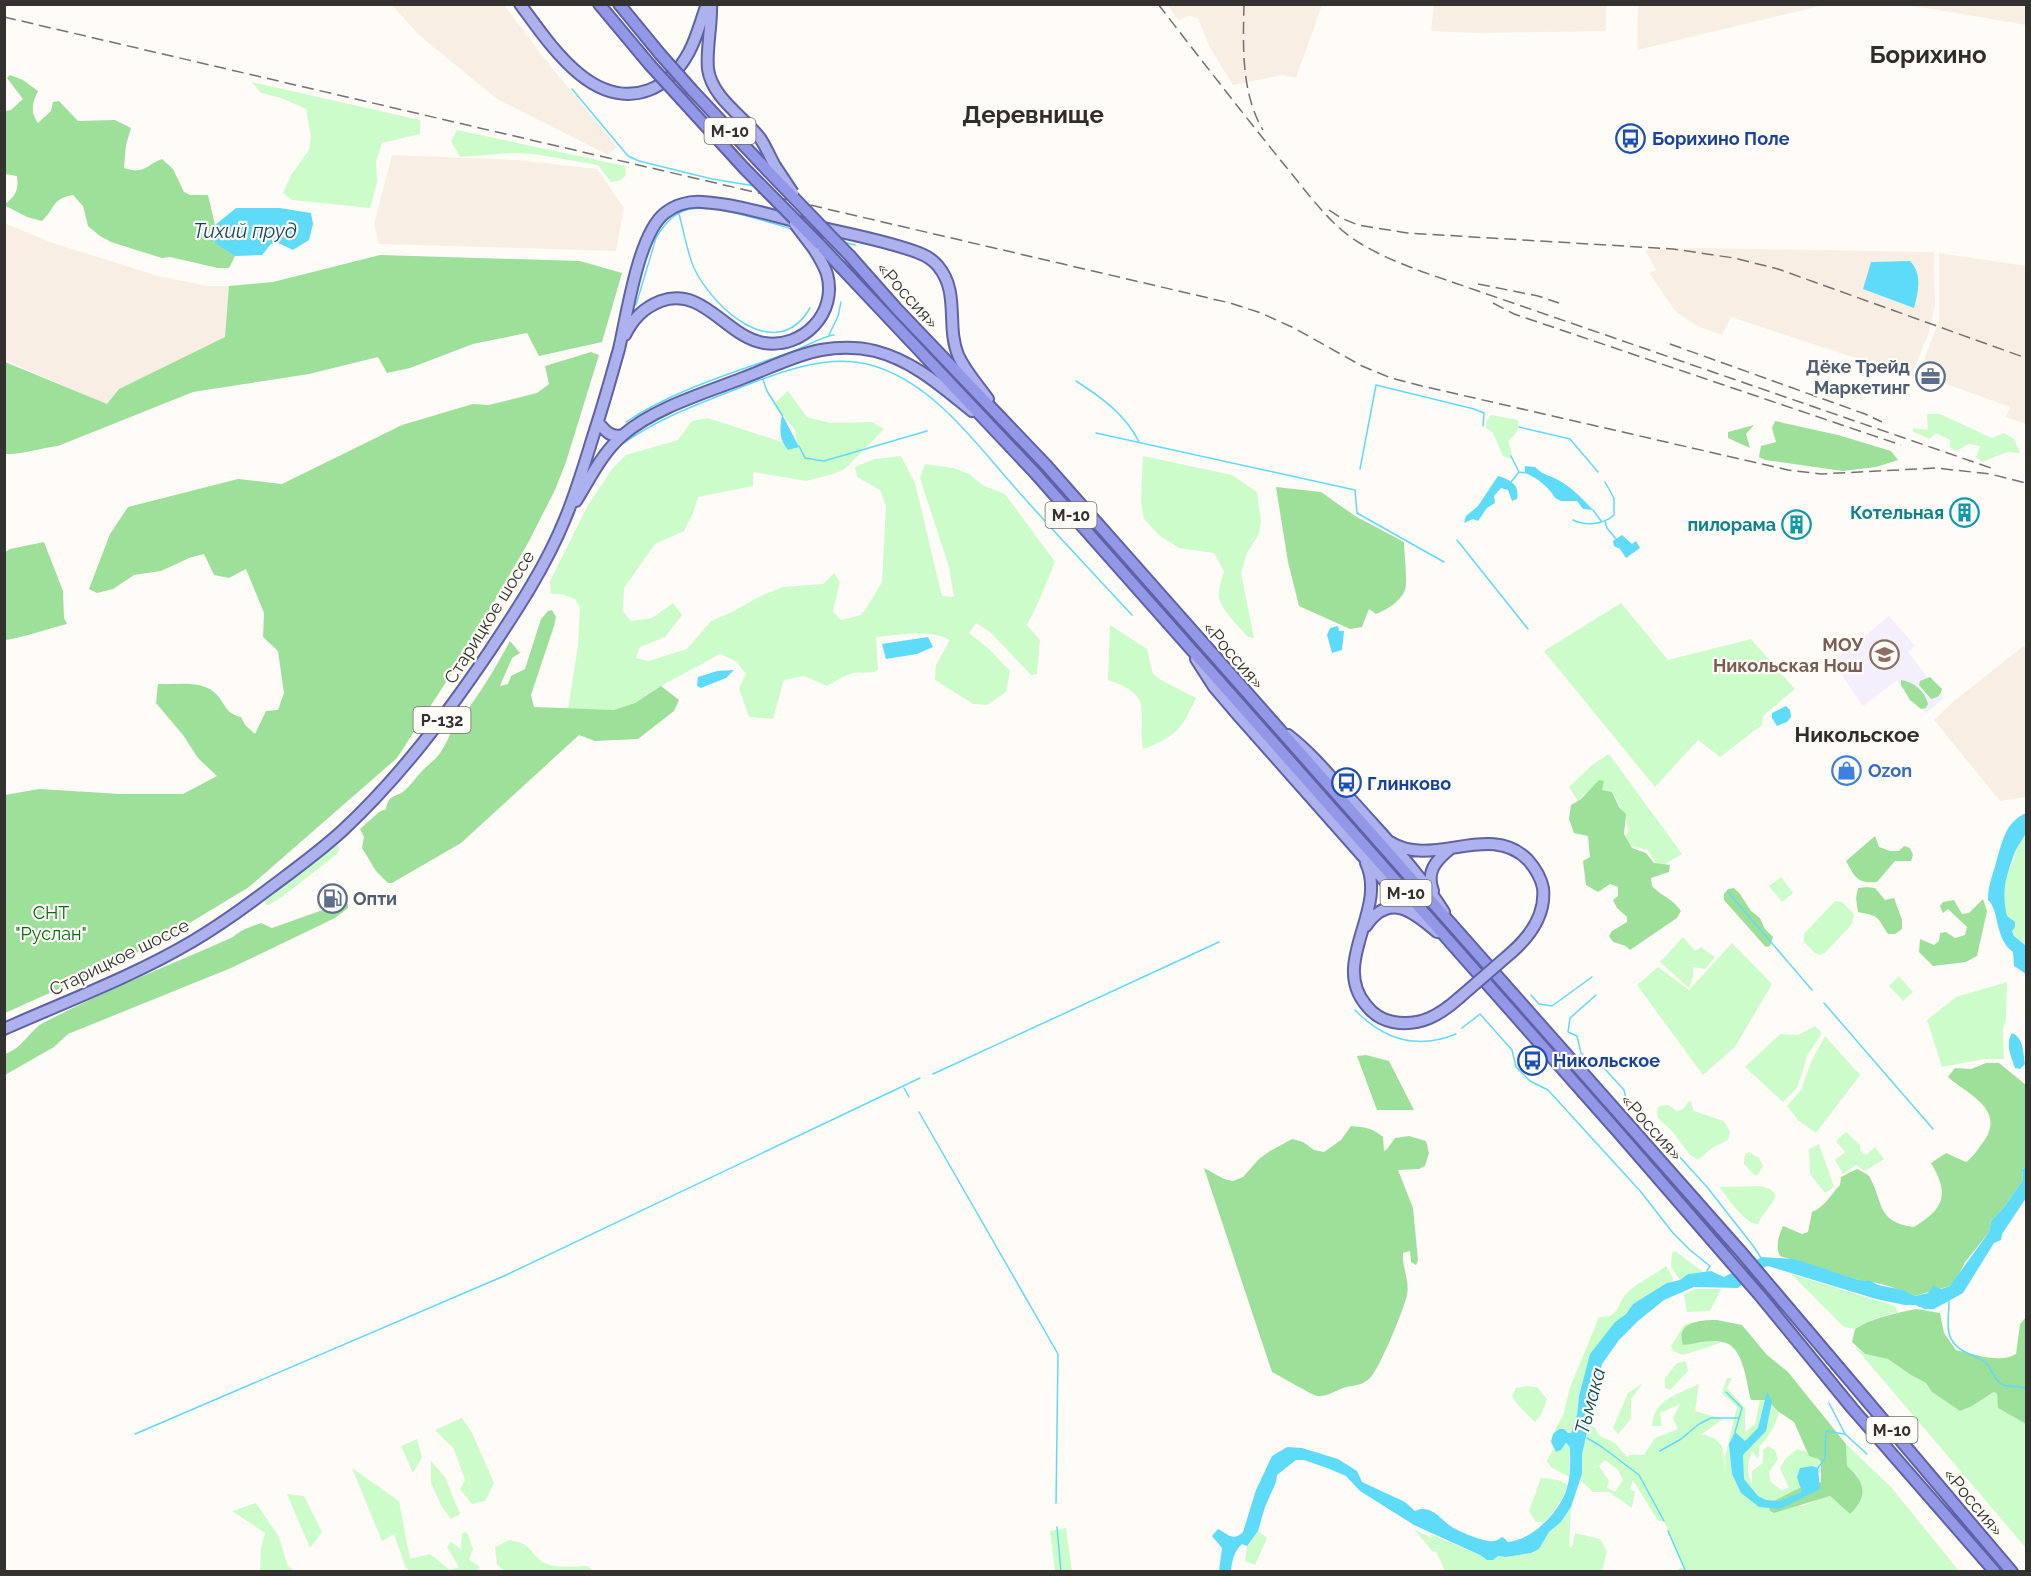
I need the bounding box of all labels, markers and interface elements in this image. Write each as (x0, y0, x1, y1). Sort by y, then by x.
district label: Борихино (1870, 40, 1986, 69)
district label: Деревнище (962, 100, 1104, 129)
road number: М-10 (704, 118, 756, 144)
bus stop icon: Борихино Поле (1615, 122, 1647, 154)
place label: Борихино Поле (1652, 128, 1790, 149)
water label: Тихий пруд (193, 219, 297, 243)
street label: «Россия» (873, 257, 943, 333)
place label: Дёке Трейд Маркетинг (1806, 356, 1910, 398)
office icon: Дёке Трейд Маркетинг (1915, 360, 1947, 392)
building icon: Котельная (1949, 496, 1981, 528)
road number: М-10 (1046, 502, 1096, 528)
place label: Котельная (1850, 502, 1944, 523)
building icon: пилорама (1781, 508, 1813, 540)
place label: пилорама (1687, 514, 1776, 535)
street label: Старицкое шоссе (440, 546, 539, 687)
street label: «Россия» (1199, 617, 1269, 693)
place label: МОУ Никольская Нош (1713, 634, 1863, 676)
school or university icon: МОУ Никольская Нош (1868, 638, 1900, 670)
road number: Р-132 (414, 707, 470, 733)
district label: Никольское (1795, 722, 1920, 747)
shop icon: Ozon (1831, 754, 1863, 786)
place label: Ozon (1868, 760, 1912, 781)
bus stop icon: Глинково (1330, 767, 1362, 799)
place label: Глинково (1367, 773, 1451, 794)
road number: М-10 (1380, 880, 1432, 906)
fuel station icon: Опти (316, 882, 348, 914)
place label: Опти (353, 888, 397, 909)
park label: СНТ "Руслан" (15, 902, 87, 944)
street label: Старицкое шоссе (46, 914, 193, 1000)
bus stop icon: Никольское (1516, 1044, 1548, 1076)
place label: Никольское (1553, 1050, 1660, 1071)
street label: «Россия» (1617, 1089, 1687, 1165)
water label: Тьмака (1570, 1365, 1610, 1437)
road number: М-10 (1866, 1417, 1918, 1443)
street label: «Россия» (1940, 1464, 2008, 1540)

